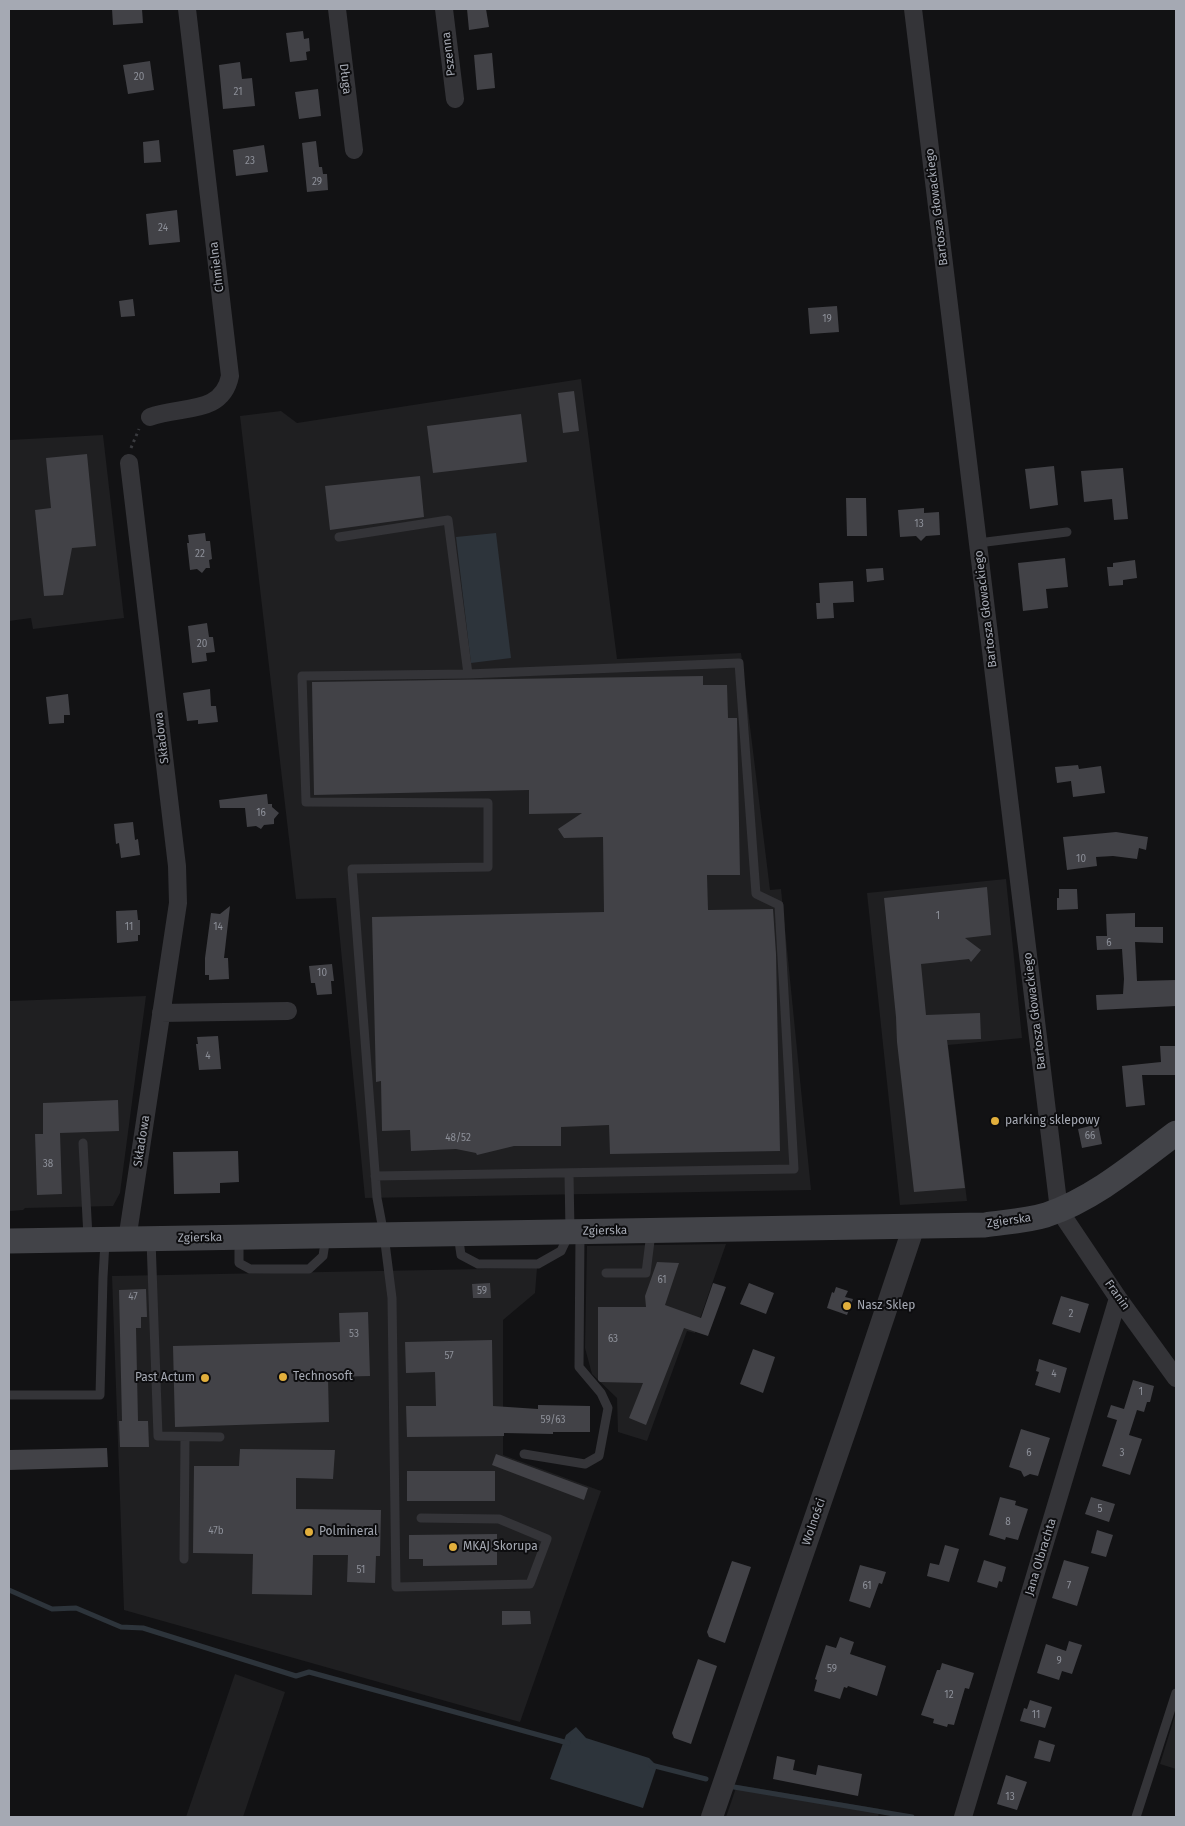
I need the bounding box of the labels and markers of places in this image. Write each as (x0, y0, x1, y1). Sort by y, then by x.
place label: parking sklepowy (1005, 1114, 1100, 1128)
marker: parking sklepowy (989, 1115, 1001, 1127)
place label: Nasz Sklep (857, 1299, 915, 1313)
marker: Nasz Sklep (841, 1300, 853, 1312)
place label: Technosoft (293, 1370, 353, 1384)
place label: Past Actum (135, 1371, 195, 1385)
marker: Technosoft (277, 1371, 289, 1383)
marker: Past Actum (199, 1372, 211, 1384)
place label: Polmineral (319, 1525, 378, 1539)
marker: Polmineral (303, 1526, 315, 1538)
place label: MKAJ Skorupa (463, 1540, 538, 1554)
marker: MKAJ Skorupa (447, 1541, 459, 1553)

